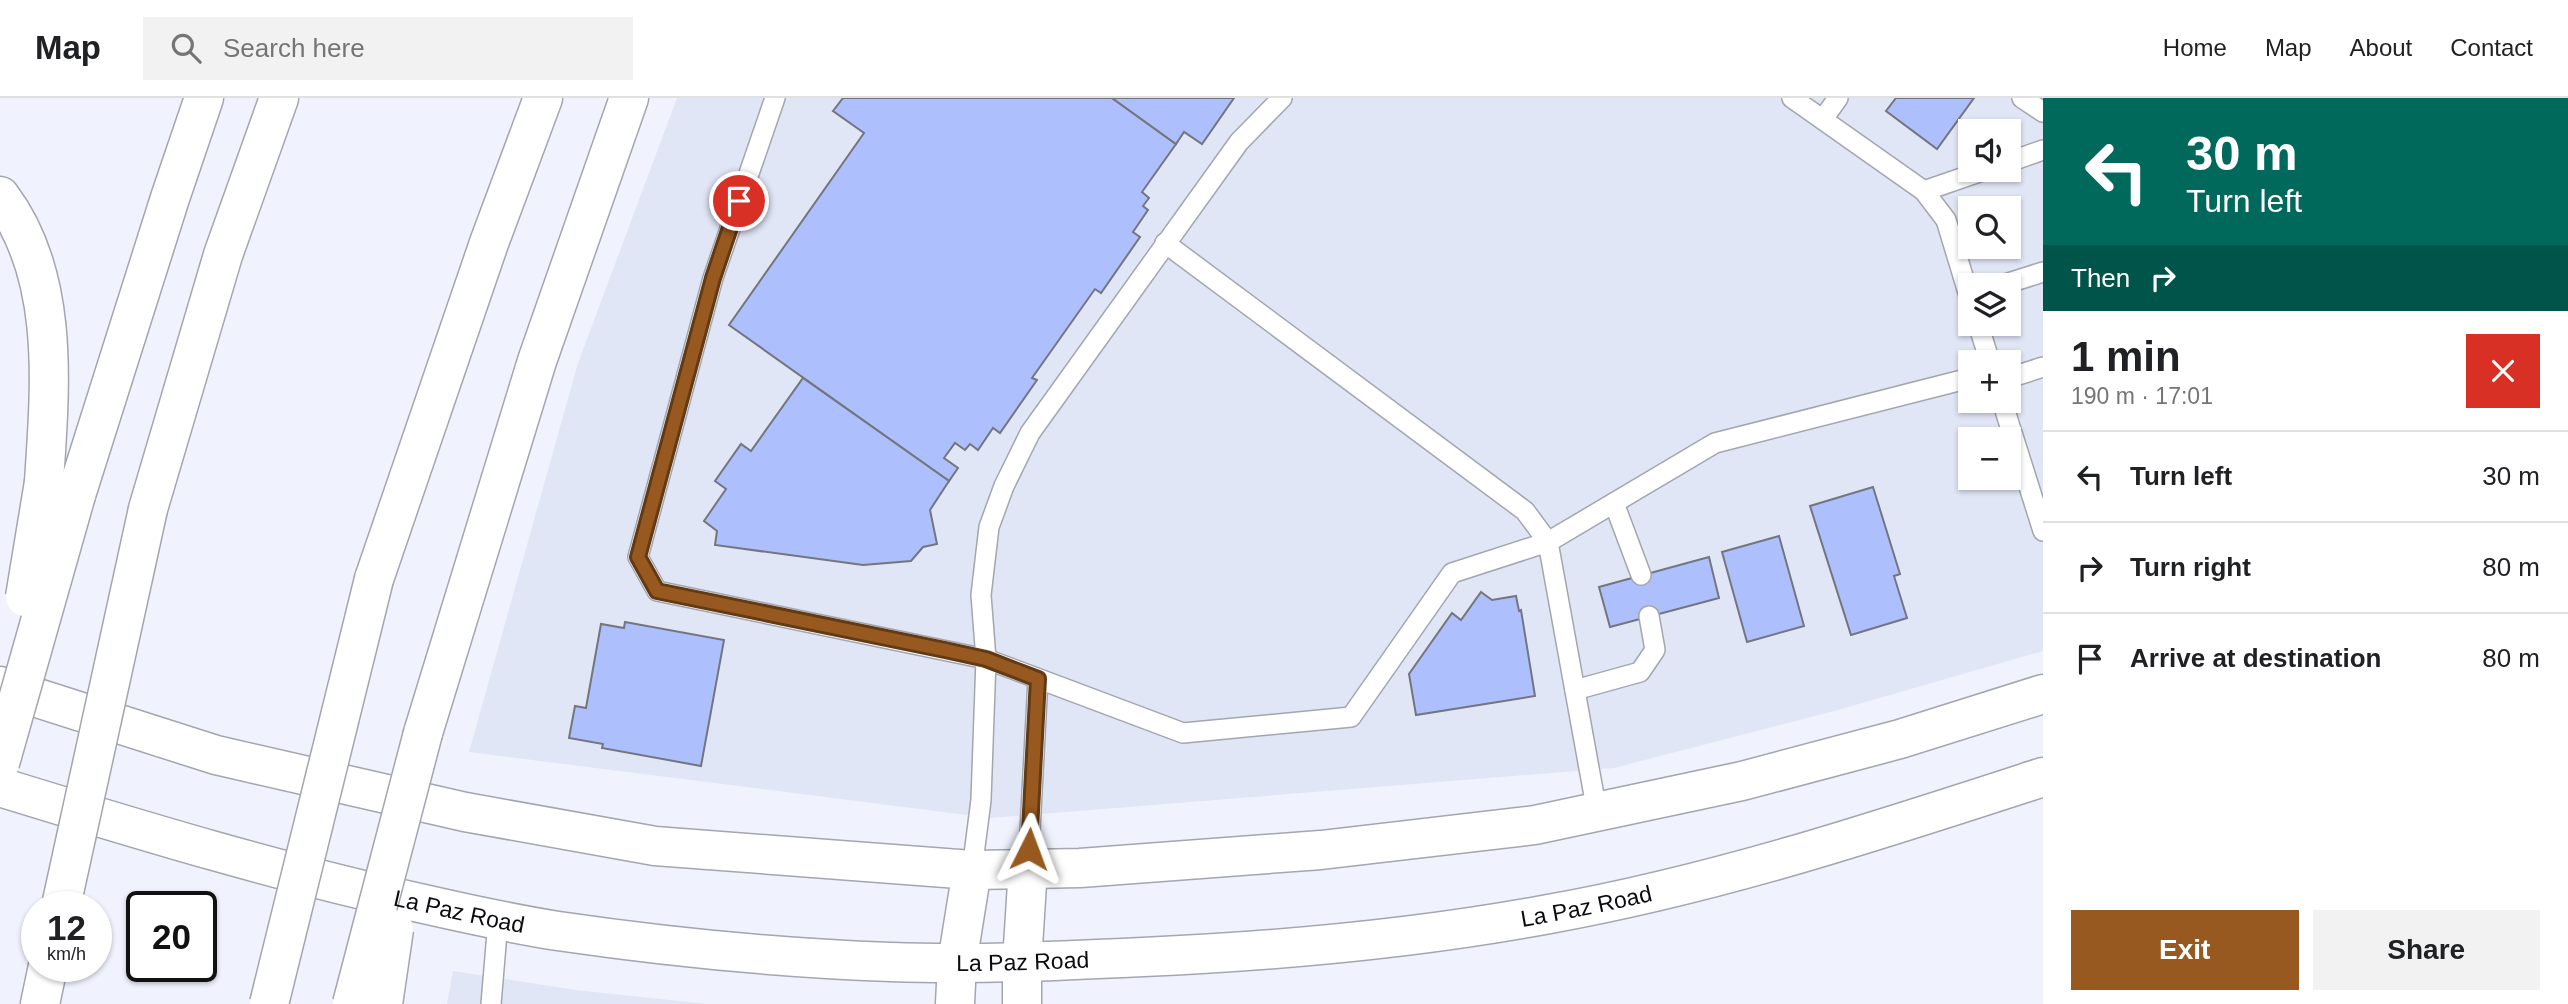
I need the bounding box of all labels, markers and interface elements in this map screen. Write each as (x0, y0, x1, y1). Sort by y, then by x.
search box (143, 17, 633, 80)
text: Map (35, 29, 101, 66)
icon: search (167, 29, 205, 67)
text: Search here (223, 33, 365, 63)
text: Home (2163, 34, 2227, 61)
text: Map (2265, 34, 2312, 61)
text: About (2350, 34, 2412, 61)
text: Contact (2450, 34, 2533, 61)
map controls (1958, 119, 2021, 490)
button: sound (1958, 119, 2021, 182)
icon: left (2071, 126, 2162, 217)
text: 30 m (2186, 126, 2298, 180)
pin (709, 171, 769, 231)
icon: arrive (720, 182, 758, 220)
text: Turn left (2186, 183, 2302, 219)
button: search (1958, 196, 2021, 259)
icon: right (2144, 259, 2182, 297)
text: Then (2071, 263, 2130, 293)
button: layers (1958, 273, 2021, 336)
text: 1 min (2071, 333, 2181, 380)
button: close (2466, 334, 2540, 408)
button: + (1958, 350, 2021, 413)
text: 190 m · 17:01 (2071, 383, 2213, 409)
button: − (1958, 427, 2021, 490)
icon: left (2071, 458, 2109, 496)
text: Turn left (2130, 461, 2232, 491)
text: 30 m (2482, 461, 2540, 491)
icon: right (2071, 549, 2109, 587)
text: Turn right (2130, 552, 2251, 582)
text: 80 m (2482, 552, 2540, 582)
icon: arrive (2071, 640, 2109, 678)
text: Arrive at destination (2130, 643, 2381, 673)
text: 80 m (2482, 643, 2540, 673)
position arrow (992, 812, 1066, 886)
street label: La Paz Road (1519, 880, 1654, 932)
street label: La Paz Road (391, 885, 527, 938)
speed limit sign: 20 (126, 891, 217, 982)
text: 12 (47, 908, 86, 947)
button: Exit (2071, 910, 2299, 990)
button: Share (2313, 910, 2540, 990)
text: km/h (47, 944, 86, 964)
street label: La Paz Road (956, 947, 1090, 976)

